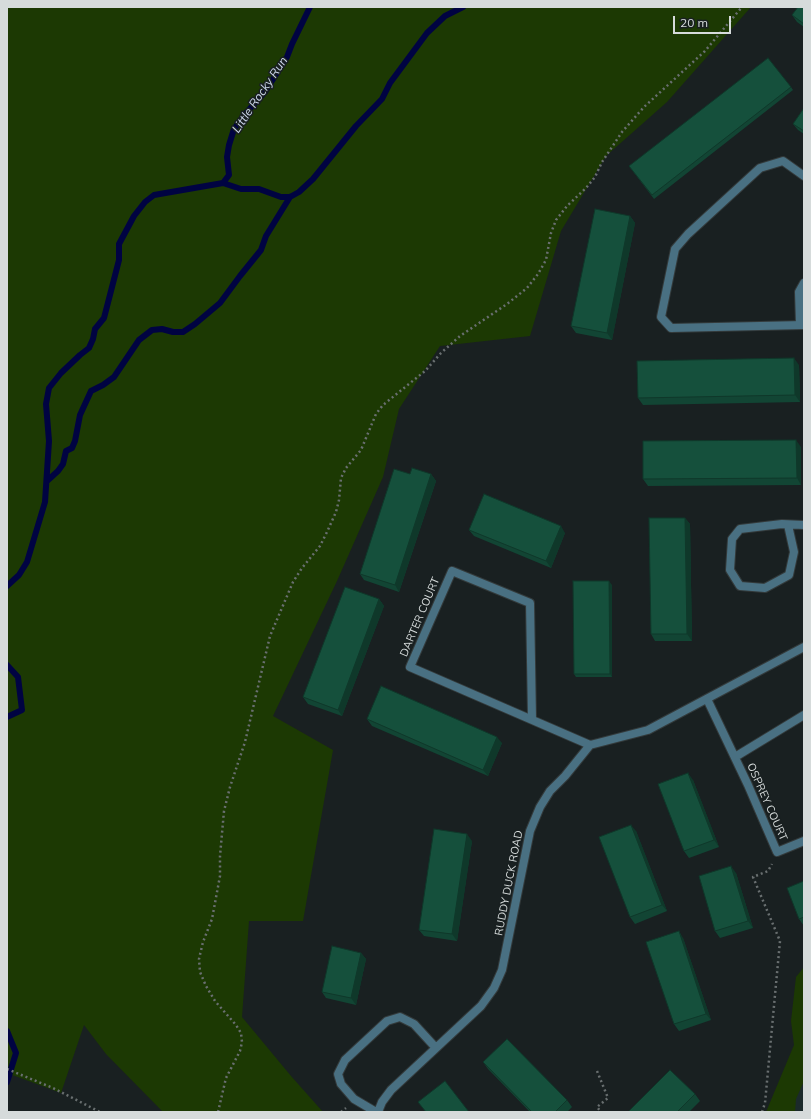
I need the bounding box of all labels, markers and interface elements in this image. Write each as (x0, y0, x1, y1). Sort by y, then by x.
scale bar (675, 8, 733, 34)
text: 20 m (680, 15, 708, 30)
water label: Little Rocky Run (229, 54, 291, 136)
street label: DARTER COURT (397, 575, 443, 659)
street label: OSPREY COURT (744, 761, 790, 843)
street label: RUDDY DUCK ROAD (492, 829, 526, 937)

